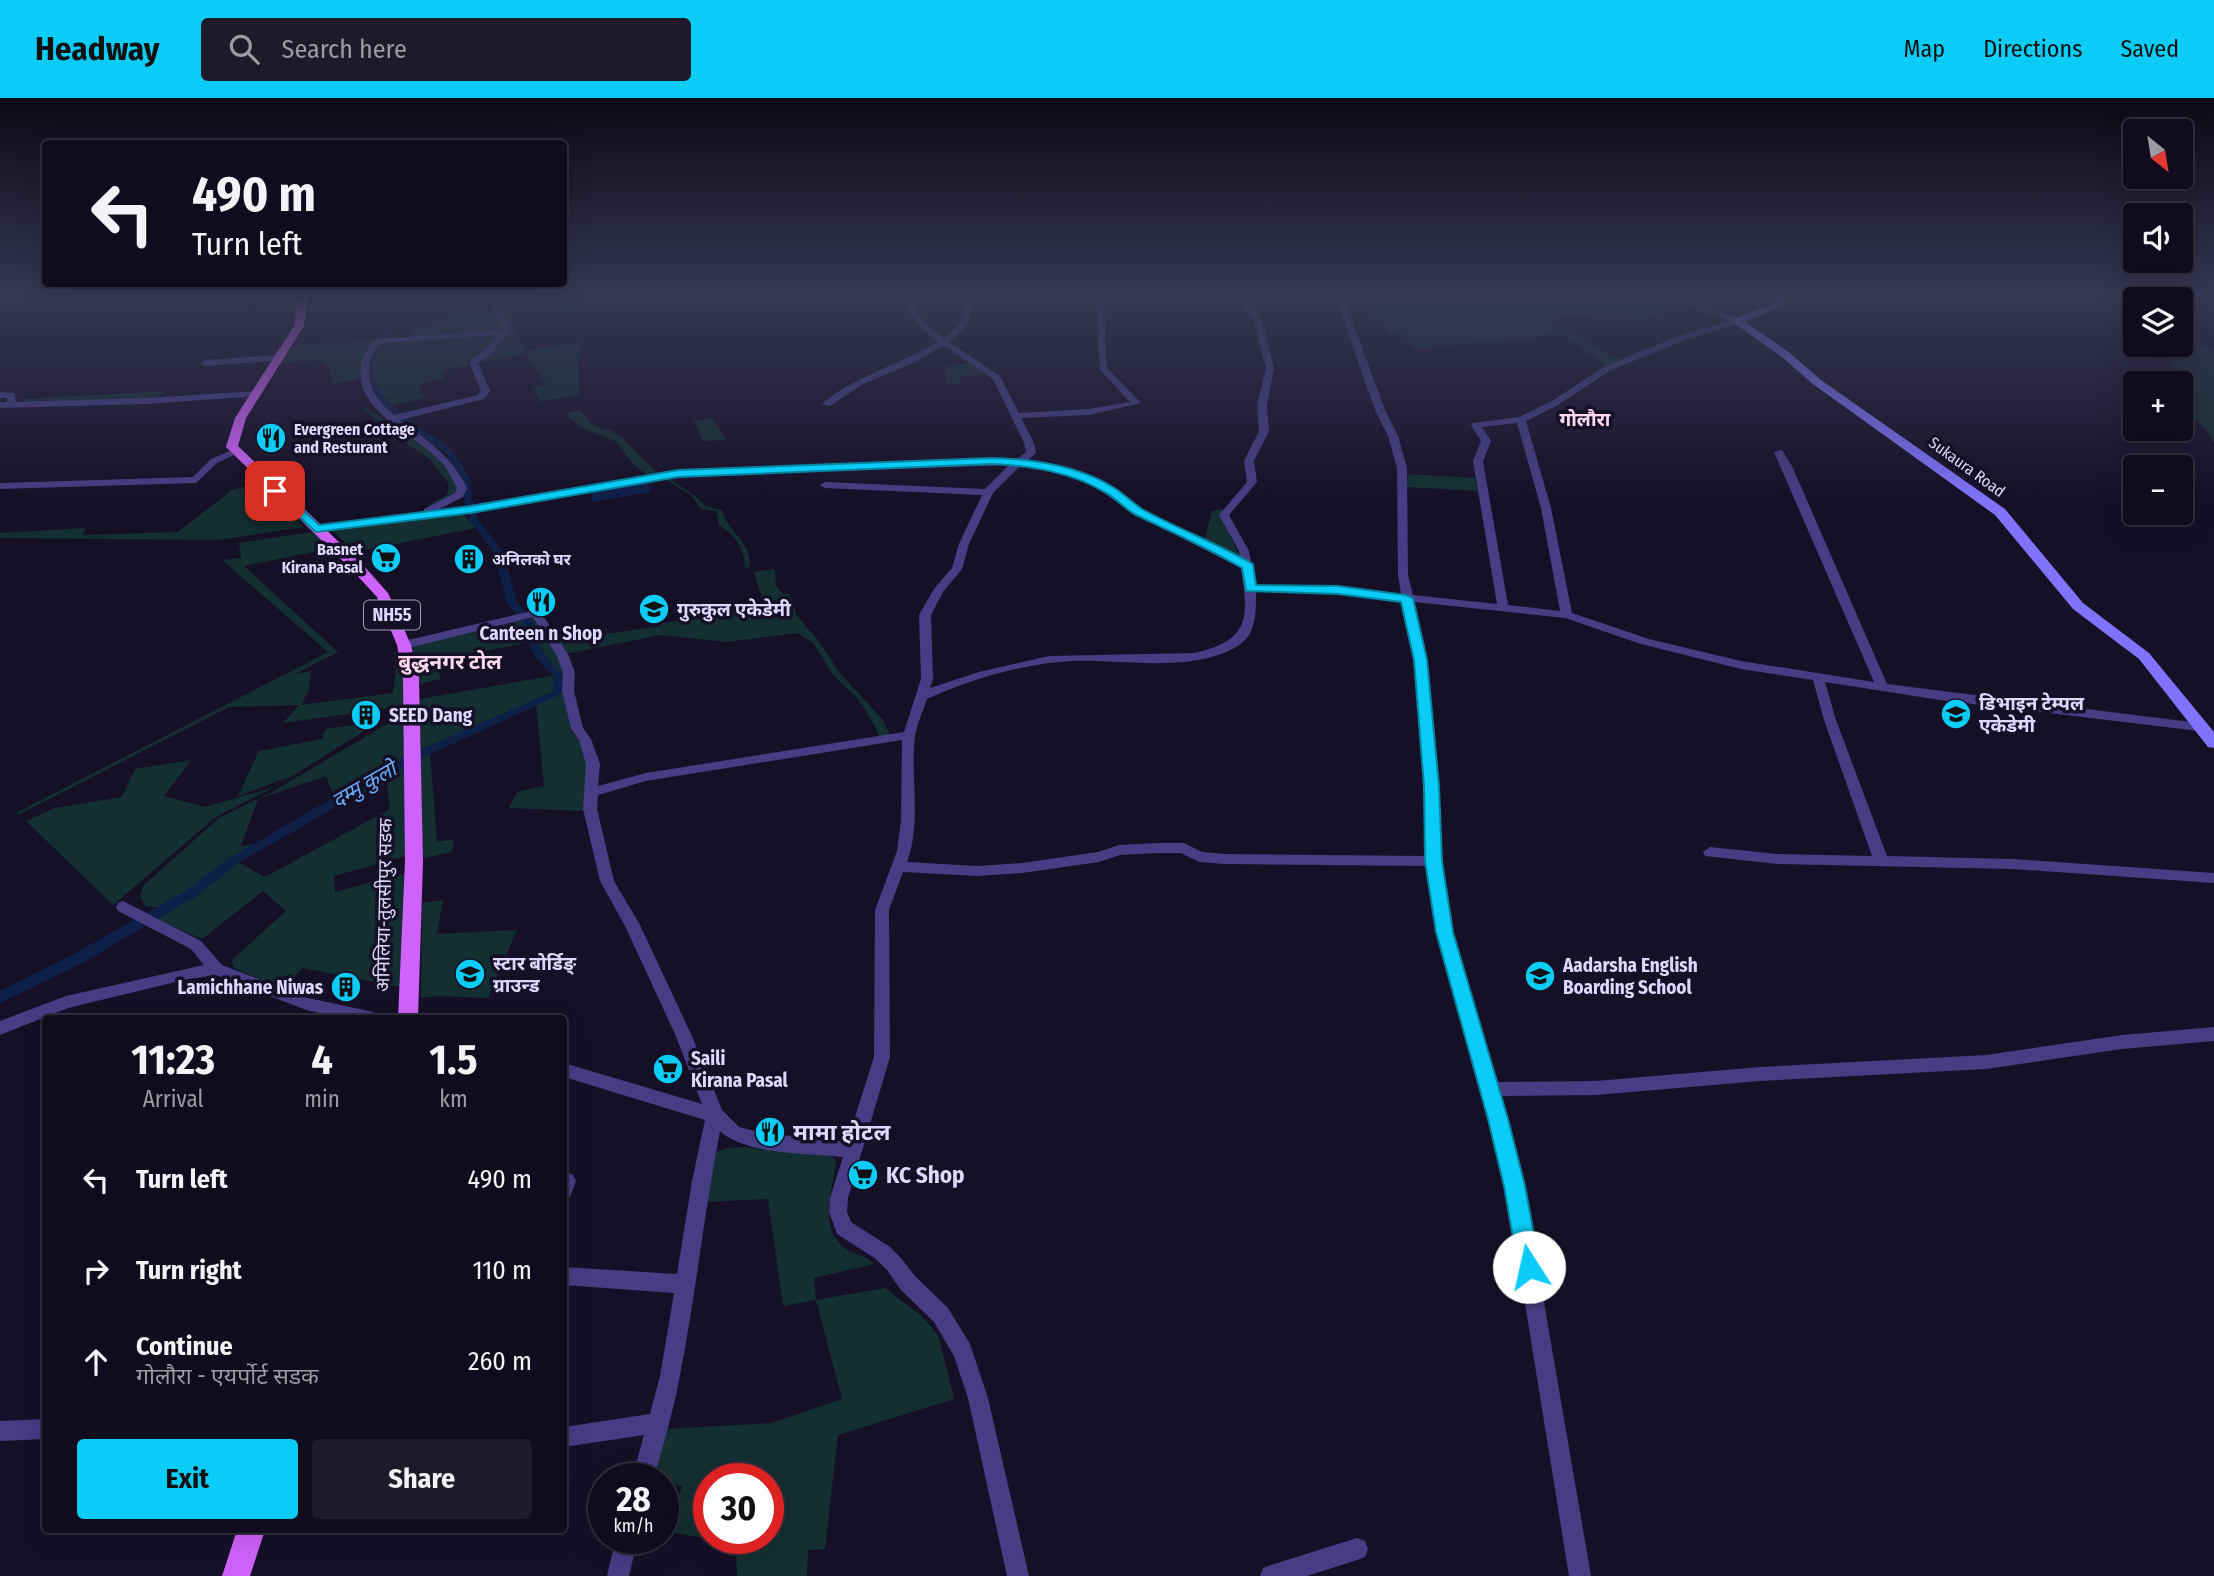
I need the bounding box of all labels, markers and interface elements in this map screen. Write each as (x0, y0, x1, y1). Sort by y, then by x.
search box (201, 18, 691, 81)
text: Headway (35, 29, 159, 69)
icon: search (225, 30, 263, 68)
text: Search here (281, 34, 407, 65)
text: Map (1904, 35, 1945, 63)
text: Directions (1983, 35, 2082, 63)
text: Saved (2120, 35, 2179, 63)
north arrow (2123, 119, 2193, 189)
map controls (2123, 119, 2193, 525)
text: 490 m (192, 165, 316, 224)
icon: left (77, 168, 168, 259)
button: sound (2123, 203, 2193, 273)
text: Turn left (192, 225, 302, 263)
button: layers (2123, 287, 2193, 357)
button: + (2123, 371, 2193, 441)
district label: गोलौरा (1560, 408, 1611, 431)
place label: Evergreen Cottage and Resturant (294, 420, 415, 457)
restaurant icon: Evergreen Cottage and Resturant (254, 421, 288, 455)
street label: Sukaura Road (1925, 433, 2009, 501)
button: − (2123, 455, 2193, 525)
pin (245, 461, 305, 521)
icon: arrive (256, 472, 294, 510)
place label: Basnet Kirana Pasal (282, 540, 364, 577)
supermarket icon: Basnet Kirana Pasal (369, 541, 403, 575)
building icon: अनिलको घर (452, 542, 486, 576)
place label: अनिलको घर (492, 550, 572, 569)
restaurant icon: Canteen n Shop (524, 585, 558, 619)
school or university icon: गुरुकुल एकेडेमी (637, 592, 671, 626)
place label: गुरुकुल एकेडेमी (677, 598, 791, 622)
road number: NH55 (364, 601, 420, 630)
place label: Canteen n Shop (480, 622, 602, 645)
district label: बुद्धनगर टोल (398, 649, 502, 675)
place label: डिभाइन टेम्पल एकेडेमी (1979, 692, 2085, 737)
school or university icon: डिभाइन टेम्पल एकेडेमी (1939, 697, 1973, 731)
building icon: SEED Dang (349, 698, 383, 732)
place label: SEED Dang (389, 704, 473, 727)
water label: दम्मु कुलो (327, 754, 404, 814)
street label: अमिलिया-तुलसीपुर सडक (371, 818, 398, 992)
place label: स्टार बोर्डिङ् ग्राउन्ड (493, 952, 577, 997)
place label: Aadarsha English Boarding School (1562, 954, 1698, 999)
school or university icon: स्टार बोर्डिङ् ग्राउन्ड (453, 957, 487, 991)
school or university icon: Aadarsha English Boarding School (1523, 959, 1557, 993)
building icon: Lamichhane Niwas (329, 970, 363, 1004)
place label: Lamichhane Niwas (177, 976, 324, 999)
text: 11:23 (131, 1035, 215, 1085)
text: 4 (311, 1035, 333, 1085)
text: 1.5 (429, 1035, 478, 1085)
place label: Saili Kirana Pasal (691, 1047, 788, 1092)
supermarket icon: Saili Kirana Pasal (651, 1052, 685, 1086)
text: Arrival (143, 1085, 204, 1113)
text: min (304, 1085, 340, 1113)
text: km (439, 1085, 468, 1113)
restaurant icon: मामा होटल (753, 1115, 787, 1149)
place label: मामा होटल (793, 1118, 891, 1146)
supermarket icon: KC Shop (846, 1158, 880, 1192)
icon: left (77, 1161, 115, 1199)
place label: KC Shop (886, 1161, 965, 1189)
text: Turn left (136, 1164, 228, 1195)
text: 490 m (468, 1164, 532, 1195)
position arrow (1492, 1230, 1566, 1304)
icon: right (77, 1252, 115, 1290)
text: Turn right (136, 1255, 242, 1286)
text: 110 m (472, 1255, 532, 1286)
text: Continue (136, 1331, 233, 1362)
icon: ahead (77, 1343, 115, 1381)
text: 260 m (468, 1346, 532, 1377)
text: गोलौरा - एयर्पोर्ट सडक (136, 1362, 319, 1390)
button: Exit (77, 1439, 298, 1519)
button: Share (312, 1439, 532, 1519)
speed limit sign: 30 (693, 1463, 784, 1554)
text: 28 (616, 1478, 651, 1520)
text: km/h (613, 1515, 654, 1537)

